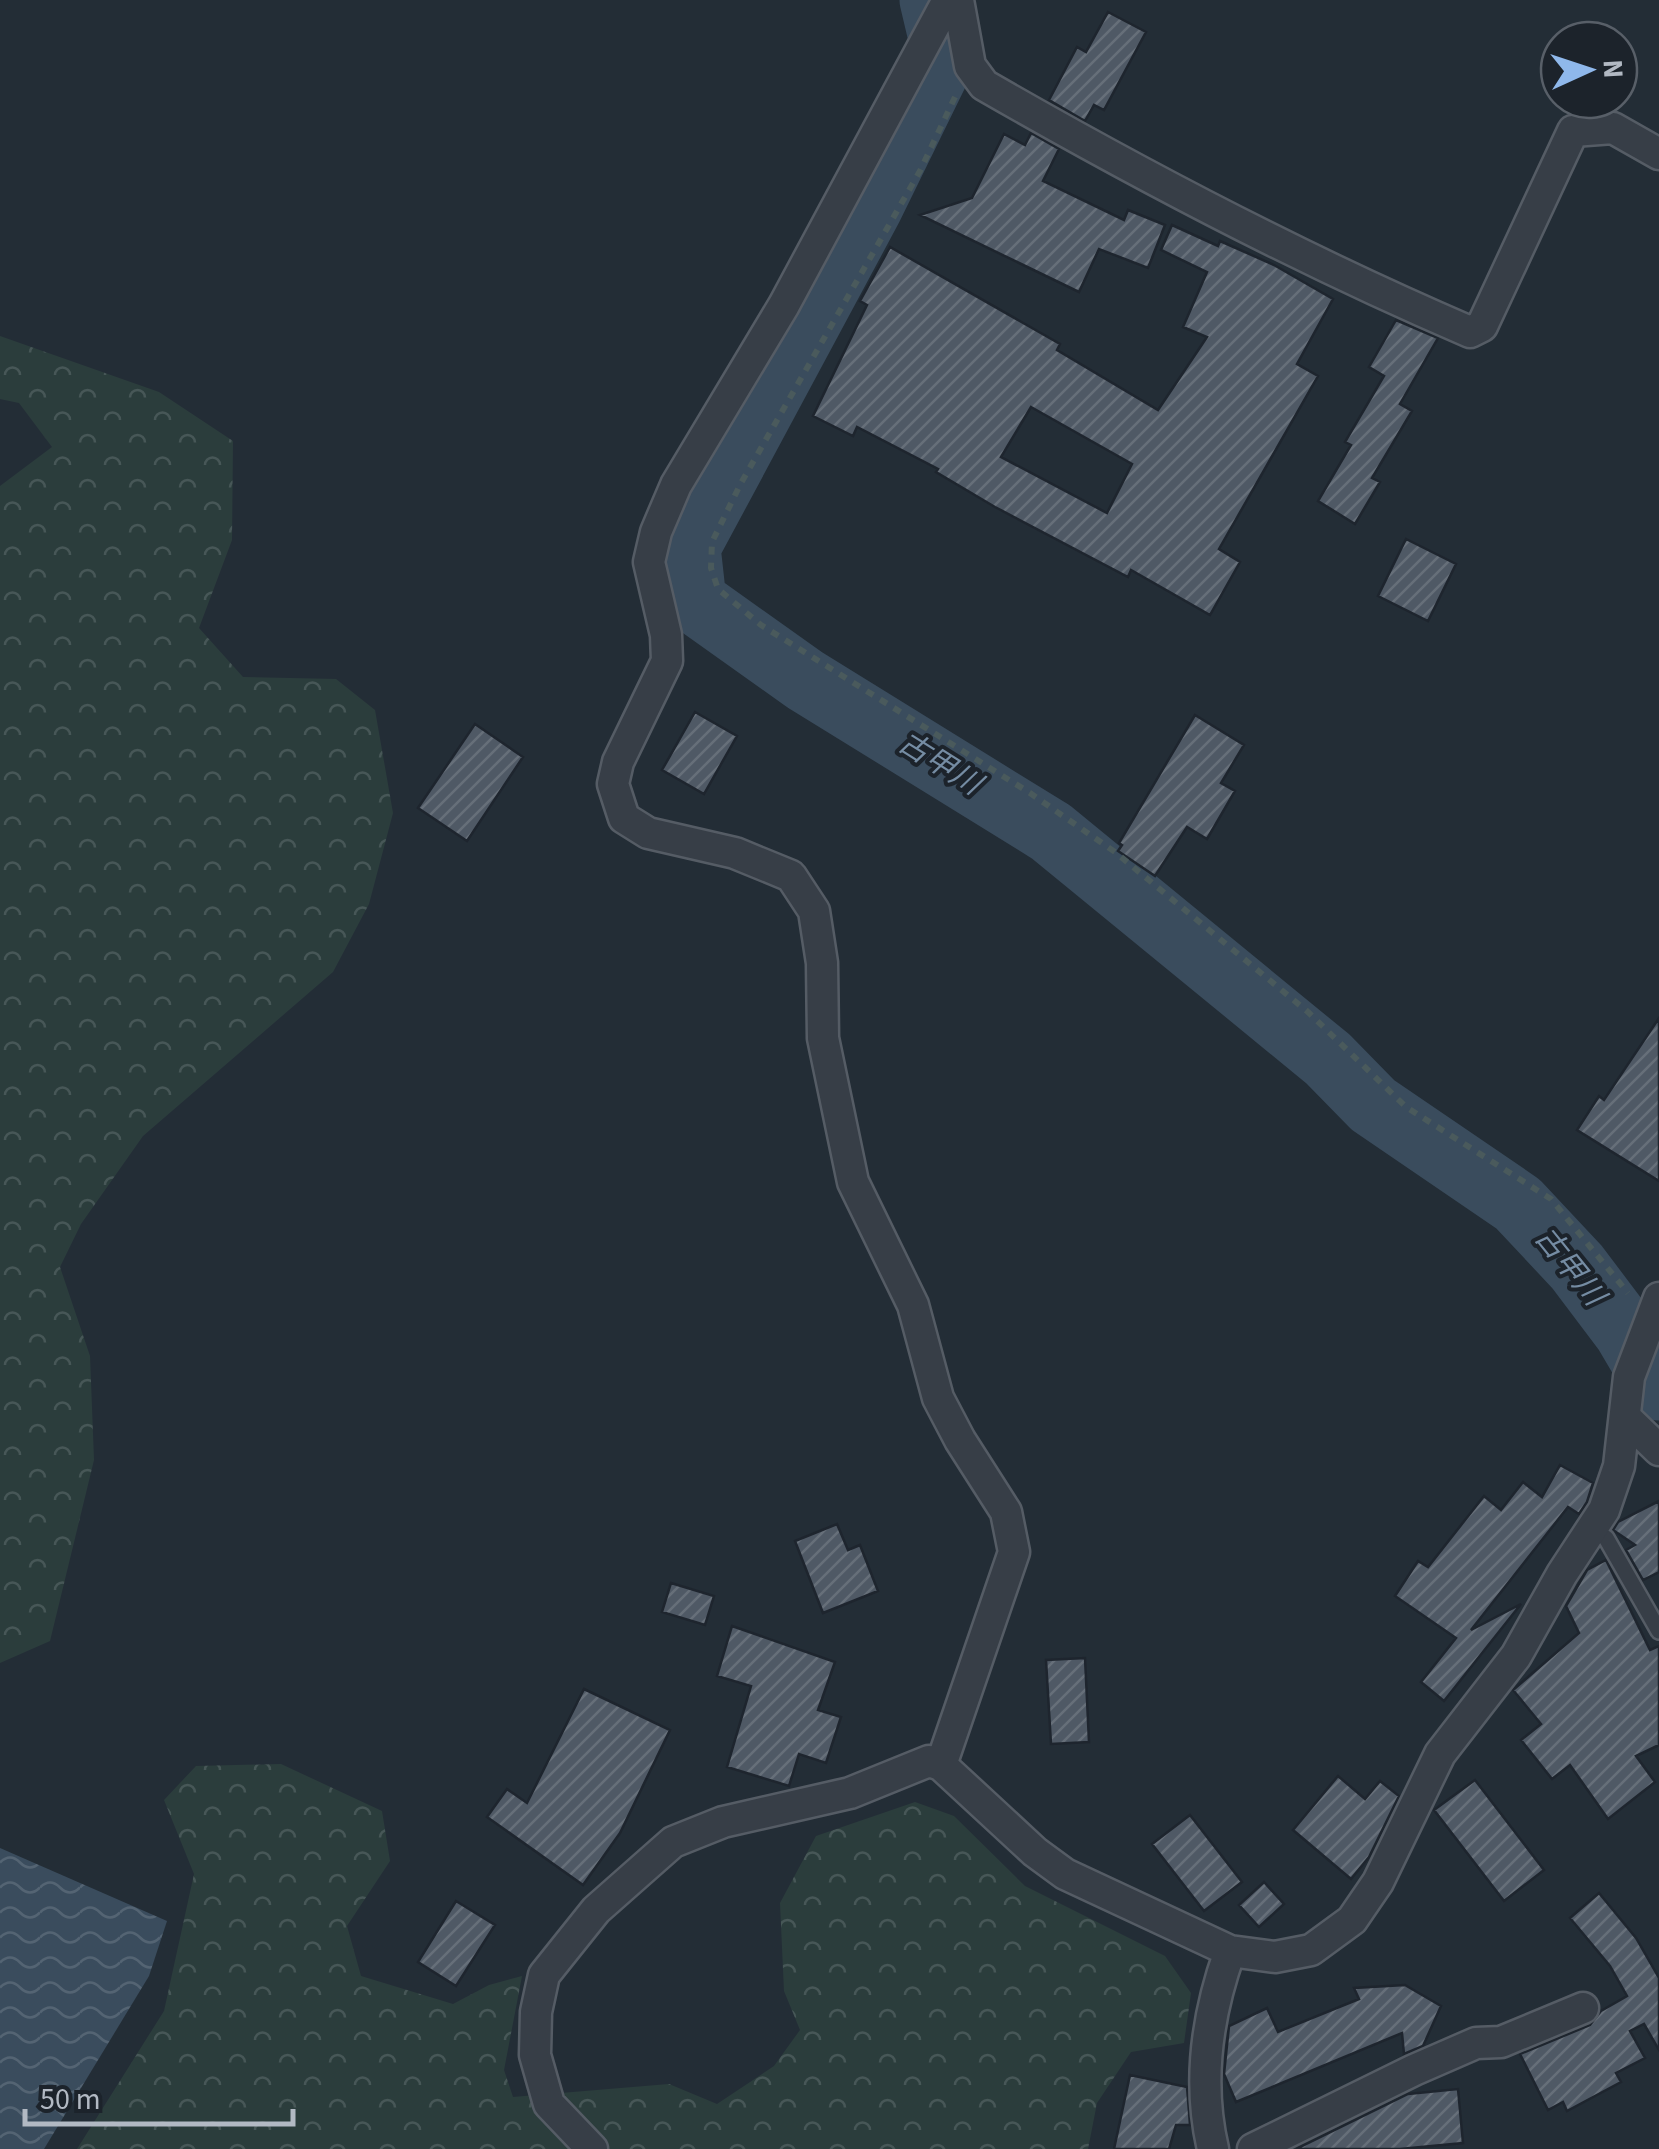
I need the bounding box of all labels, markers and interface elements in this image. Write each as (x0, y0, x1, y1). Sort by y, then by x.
north arrow (1539, 20, 1639, 120)
text: N (1593, 58, 1633, 79)
water label: 古甲川 (890, 721, 992, 807)
water label: 古甲川 (1525, 1218, 1617, 1317)
scale bar (25, 2064, 292, 2126)
text: 50 m (40, 2078, 101, 2121)

